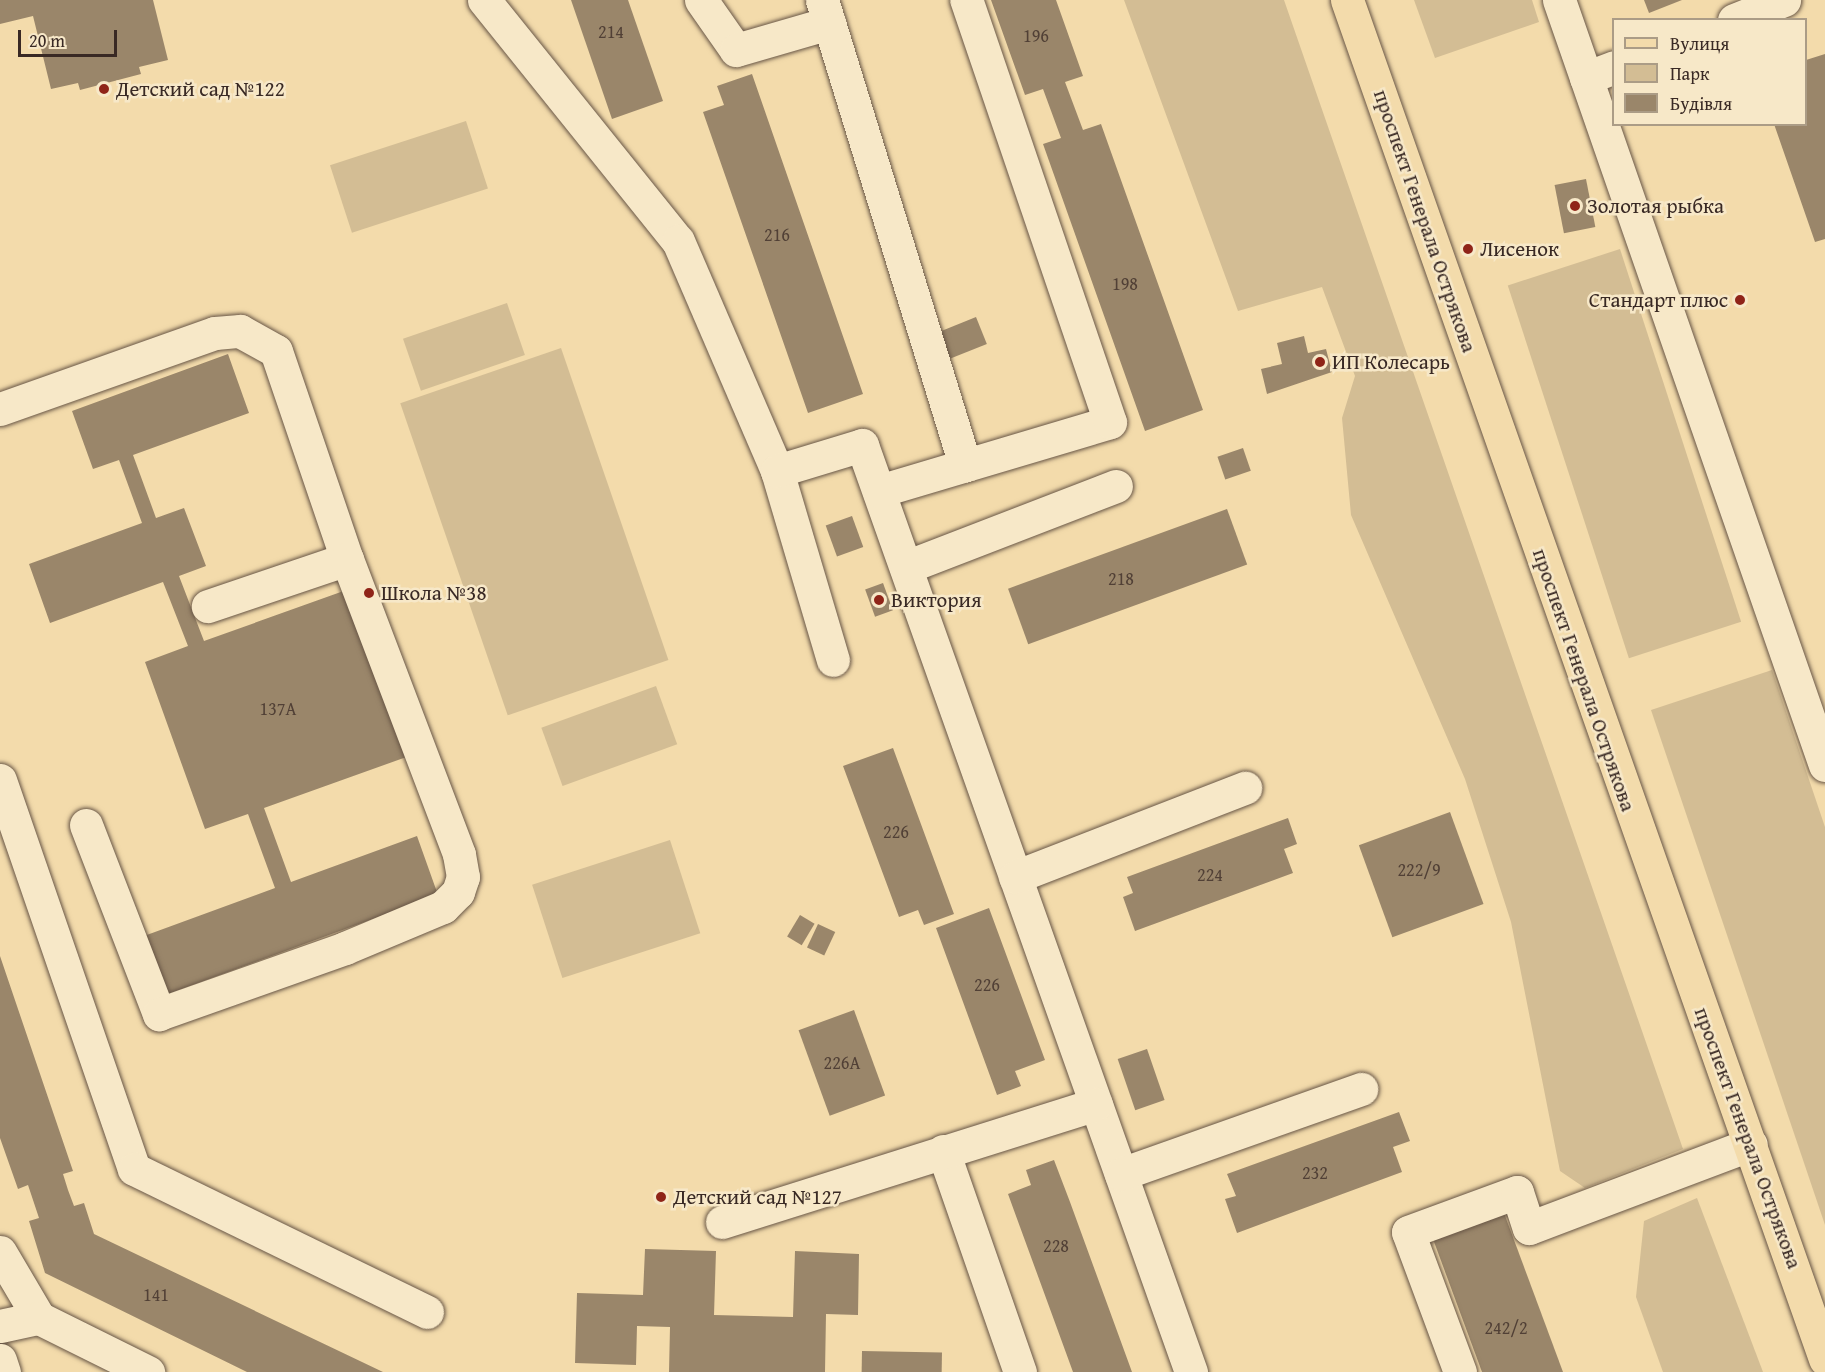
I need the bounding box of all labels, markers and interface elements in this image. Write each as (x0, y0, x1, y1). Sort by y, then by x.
scale bar (21, 18, 120, 56)
legend (1612, 18, 1807, 126)
house number: 214 (598, 21, 624, 43)
house number: 196 (1023, 25, 1049, 47)
text: 20 m (29, 27, 65, 54)
text: Вулиця (1670, 30, 1729, 57)
text: Парк (1670, 60, 1709, 87)
place label: Детский сад №122 (116, 76, 285, 102)
marker: Детский сад №122 (97, 82, 111, 96)
street label: проспект Генерала Острякова (1368, 86, 1482, 356)
text: Будівля (1670, 90, 1732, 117)
place label: Золотая рыбка (1587, 193, 1724, 219)
marker: Золотая рыбка (1568, 199, 1582, 213)
house number: 216 (764, 224, 790, 246)
place label: Лисенок (1480, 236, 1559, 262)
marker: Лисенок (1461, 242, 1475, 256)
house number: 198 (1112, 273, 1138, 295)
place label: Стандарт плюс (1589, 287, 1728, 313)
marker: Стандарт плюс (1733, 293, 1747, 307)
place label: ИП Колесарь (1332, 349, 1450, 375)
marker: ИП Колесарь (1313, 355, 1327, 369)
street label: проспект Генерала Острякова (1527, 545, 1641, 815)
house number: 218 (1108, 568, 1134, 590)
place label: Школа №38 (381, 580, 487, 606)
marker: Школа №38 (362, 586, 376, 600)
place label: Виктория (891, 587, 982, 613)
marker: Виктория (872, 593, 886, 607)
house number: 137А (260, 698, 296, 720)
house number: 226 (883, 821, 909, 843)
house number: 222/9 (1397, 859, 1441, 881)
house number: 224 (1197, 864, 1223, 886)
house number: 226 (974, 974, 1000, 996)
street label: проспект Генерала Острякова (1689, 1004, 1807, 1272)
house number: 226А (824, 1052, 860, 1074)
house number: 232 (1302, 1162, 1328, 1184)
place label: Детский сад №127 (673, 1184, 842, 1210)
marker: Детский сад №127 (654, 1190, 668, 1204)
house number: 228 (1043, 1235, 1069, 1257)
house number: 141 (143, 1284, 169, 1306)
house number: 242/2 (1484, 1317, 1528, 1339)

